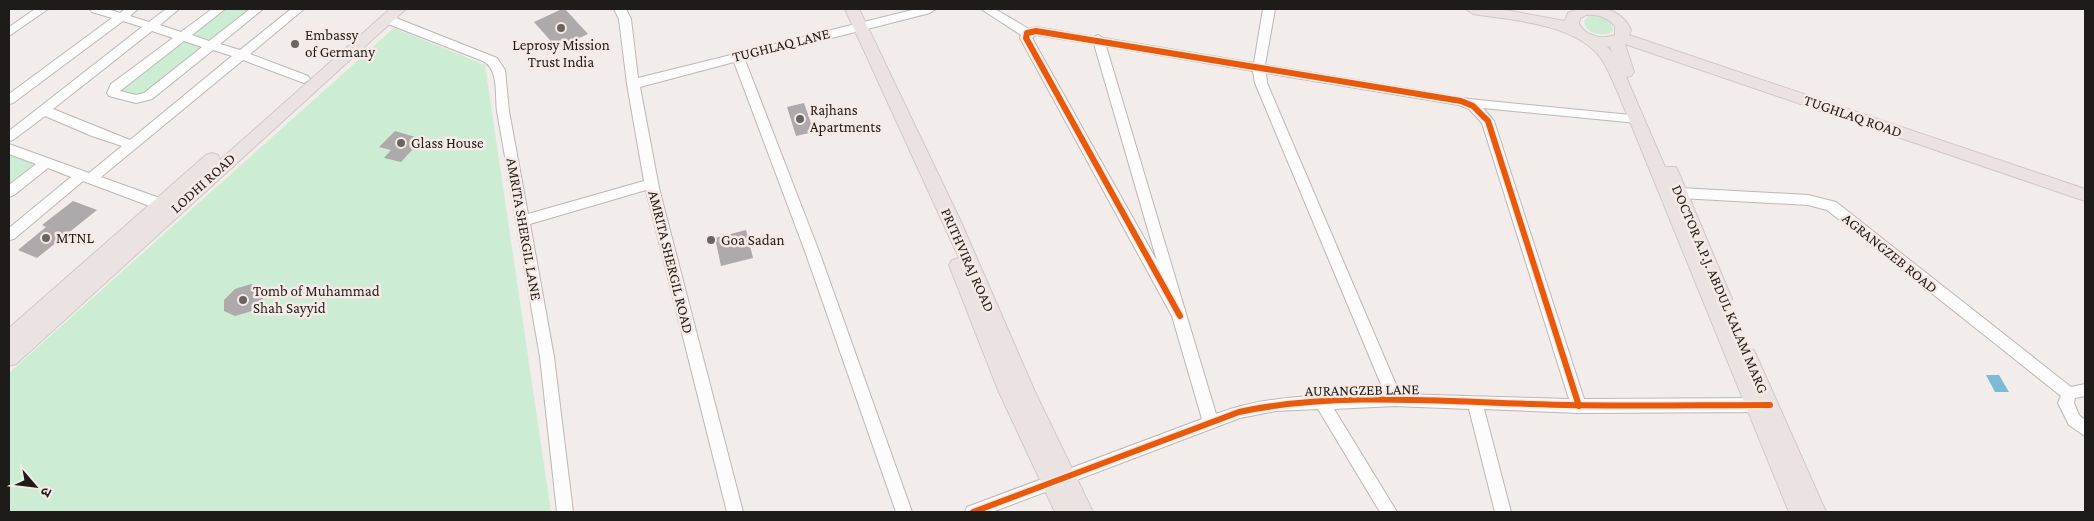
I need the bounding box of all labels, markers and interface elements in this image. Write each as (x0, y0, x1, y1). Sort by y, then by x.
marker: Leprosy Mission Trust India (555, 22, 567, 34)
street label: TUGHLAQ LANE (731, 25, 831, 65)
place label: Embassy of Germany (305, 27, 375, 61)
place label: Leprosy Mission Trust India (512, 37, 610, 70)
marker: Embassy of Germany (289, 38, 301, 50)
street label: TUGHLAQ ROAD (1802, 92, 1904, 140)
place label: Rajhans Apartments (810, 102, 881, 136)
marker: Rajhans Apartments (794, 113, 806, 125)
place label: Glass House (411, 135, 484, 151)
marker: Glass House (395, 137, 407, 149)
street label: LODHI ROAD (167, 150, 239, 216)
street label: AMRITA SHERGIL LANE (504, 157, 544, 301)
street label: DOCTOR A.P.J. ABDUL KALAM MARG (1668, 182, 1771, 396)
street label: AMRITA SHERGIL ROAD (645, 189, 697, 335)
street label: PRITHVIRAJ ROAD (937, 206, 998, 315)
street label: AGRANGZEB ROAD (1839, 210, 1941, 296)
place label: MTNL (56, 230, 94, 246)
marker: MTNL (40, 232, 52, 244)
place label: Goa Sadan (721, 232, 785, 248)
marker: Goa Sadan (705, 234, 717, 246)
place label: Tomb of Muhammad Shah Sayyid (253, 283, 380, 317)
marker: Tomb of Muhammad Shah Sayyid (237, 294, 249, 306)
street label: AURANGZEB LANE (1304, 381, 1420, 399)
north arrow (10, 461, 60, 511)
text: उ (37, 485, 55, 500)

